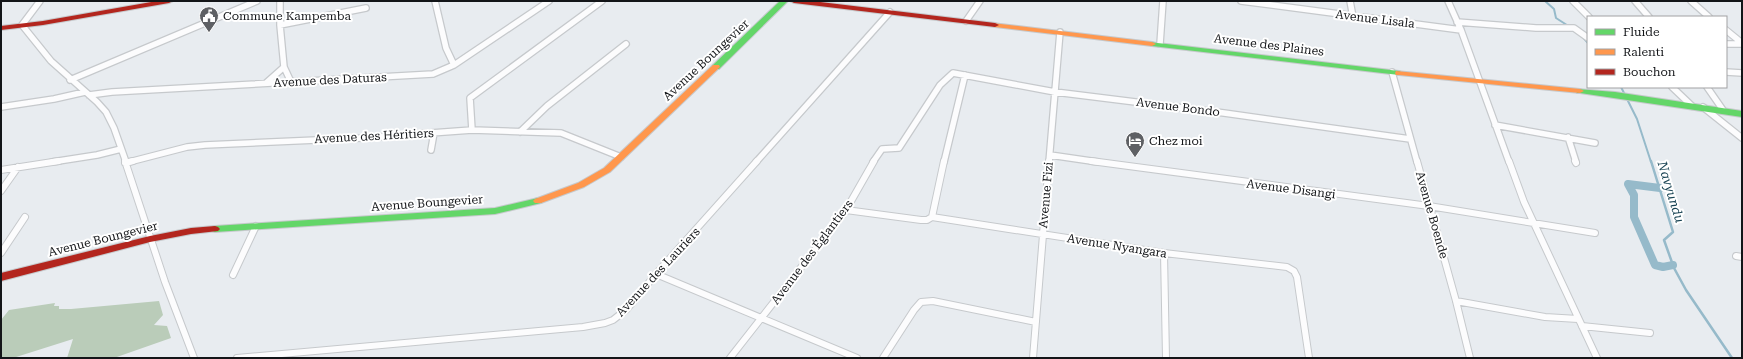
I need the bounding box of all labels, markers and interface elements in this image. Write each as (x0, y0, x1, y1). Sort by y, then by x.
public building icon: Commune Kampemba (198, 5, 220, 33)
street label: Avenue Lisala (1335, 7, 1416, 31)
place label: Commune Kampemba (223, 9, 351, 23)
legend (1587, 16, 1727, 88)
street label: Avenue Boungevier (660, 17, 752, 103)
text: Fluide (1623, 25, 1660, 39)
street label: Avenue des Plaines (1213, 31, 1325, 59)
text: Ralenti (1623, 45, 1664, 59)
text: Bouchon (1623, 65, 1676, 79)
street label: Avenue des Daturas (273, 70, 387, 90)
street label: Avenue Bondo (1135, 95, 1221, 119)
street label: Avenue des Héritiers (314, 126, 434, 146)
hotel icon: Chez moi (1124, 130, 1146, 158)
place label: Chez moi (1149, 134, 1203, 148)
water label: Navyundu (1654, 158, 1687, 225)
street label: Avenue Fizi (1036, 161, 1056, 229)
street label: Avenue Boende (1413, 170, 1451, 261)
street label: Avenue Disangi (1246, 177, 1337, 201)
street label: Avenue Boungevier (371, 192, 483, 214)
street label: Avenue des Églantiers (768, 197, 856, 307)
street label: Avenue Boungevier (47, 219, 159, 259)
street label: Avenue des Lauriers (613, 224, 703, 319)
street label: Avenue Nyangara (1066, 231, 1169, 261)

